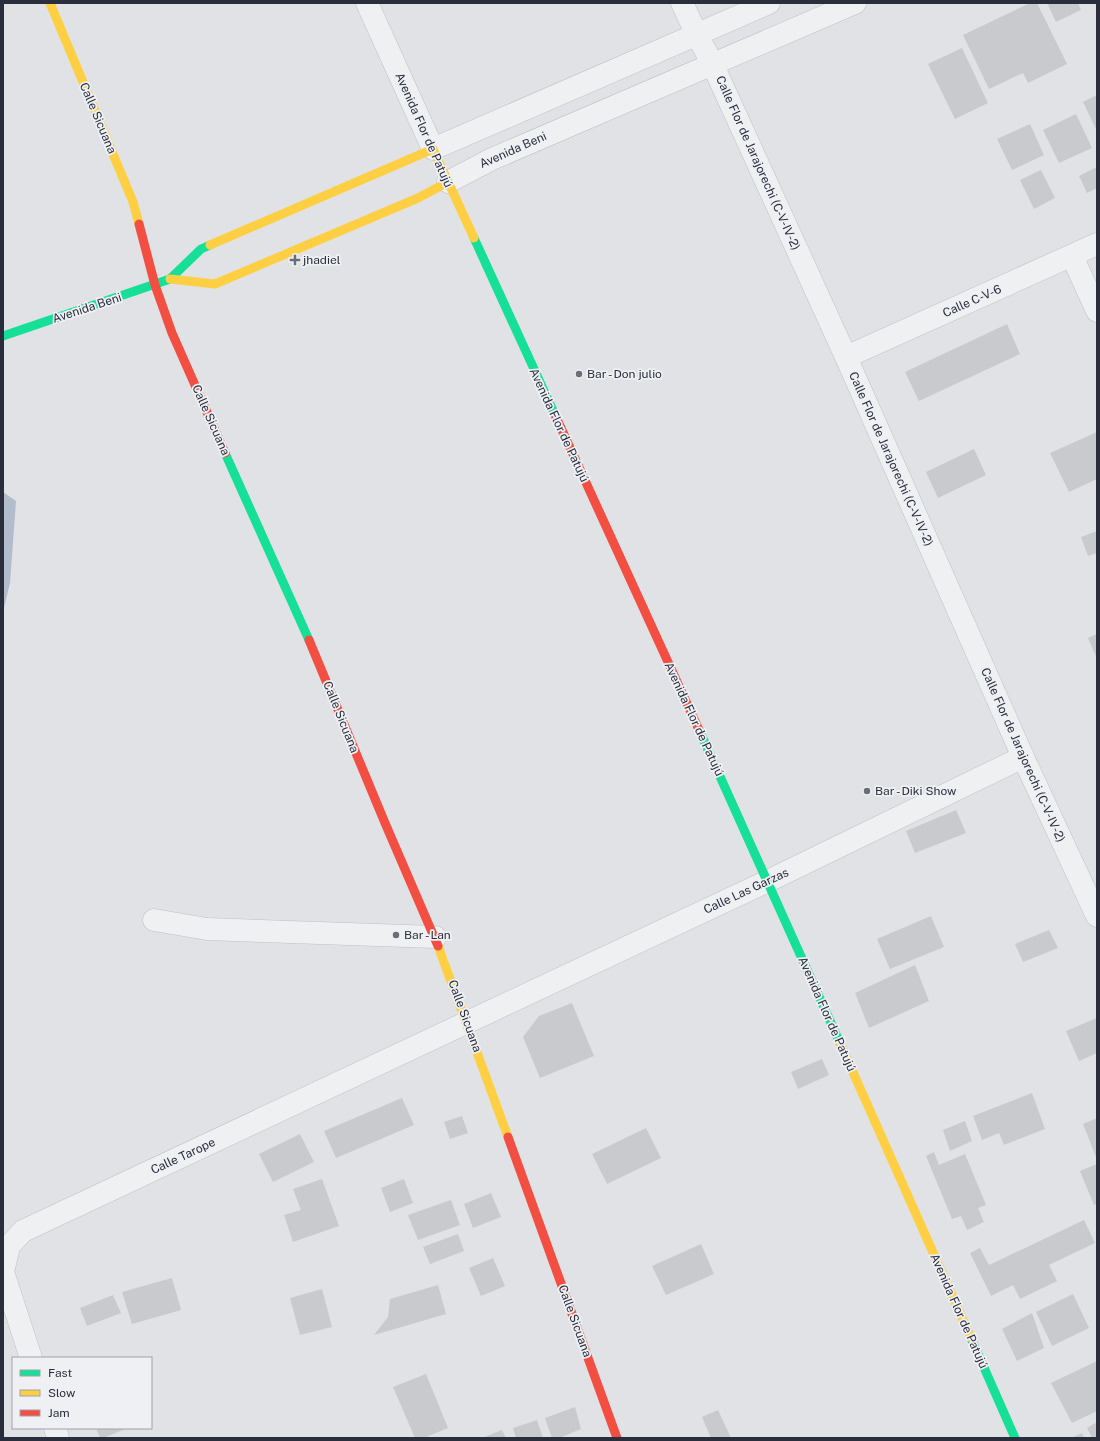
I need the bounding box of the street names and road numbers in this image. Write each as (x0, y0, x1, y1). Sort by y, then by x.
street label: Avenida Flor de Patujú (392, 70, 456, 190)
street label: Calle Flor de Jarajorechi (C-V-IV-2) (713, 74, 803, 252)
street label: Calle Sicuana (77, 80, 119, 156)
street label: Avenida Beni (477, 129, 549, 171)
street label: Calle C-V-6 (941, 282, 1003, 320)
street label: Avenida Beni (51, 290, 123, 326)
street label: Avenida Flor de Patujú (526, 366, 592, 484)
street label: Calle Flor de Jarajorechi (C-V-IV-2) (846, 370, 936, 548)
street label: Calle Sicuana (189, 382, 233, 458)
street label: Avenida Flor de Patujú (661, 660, 727, 778)
street label: Calle Flor de Jarajorechi (C-V-IV-2) (978, 666, 1068, 844)
street label: Calle Sicuana (320, 679, 362, 755)
street label: Calle Las Garzas (701, 865, 791, 917)
street label: Avenida Flor de Patujú (795, 954, 859, 1074)
street label: Calle Sicuana (445, 978, 485, 1054)
street label: Calle Tarope (148, 1135, 218, 1177)
street label: Avenida Flor de Patujú (927, 1251, 991, 1371)
street label: Calle Sicuana (555, 1283, 595, 1359)

